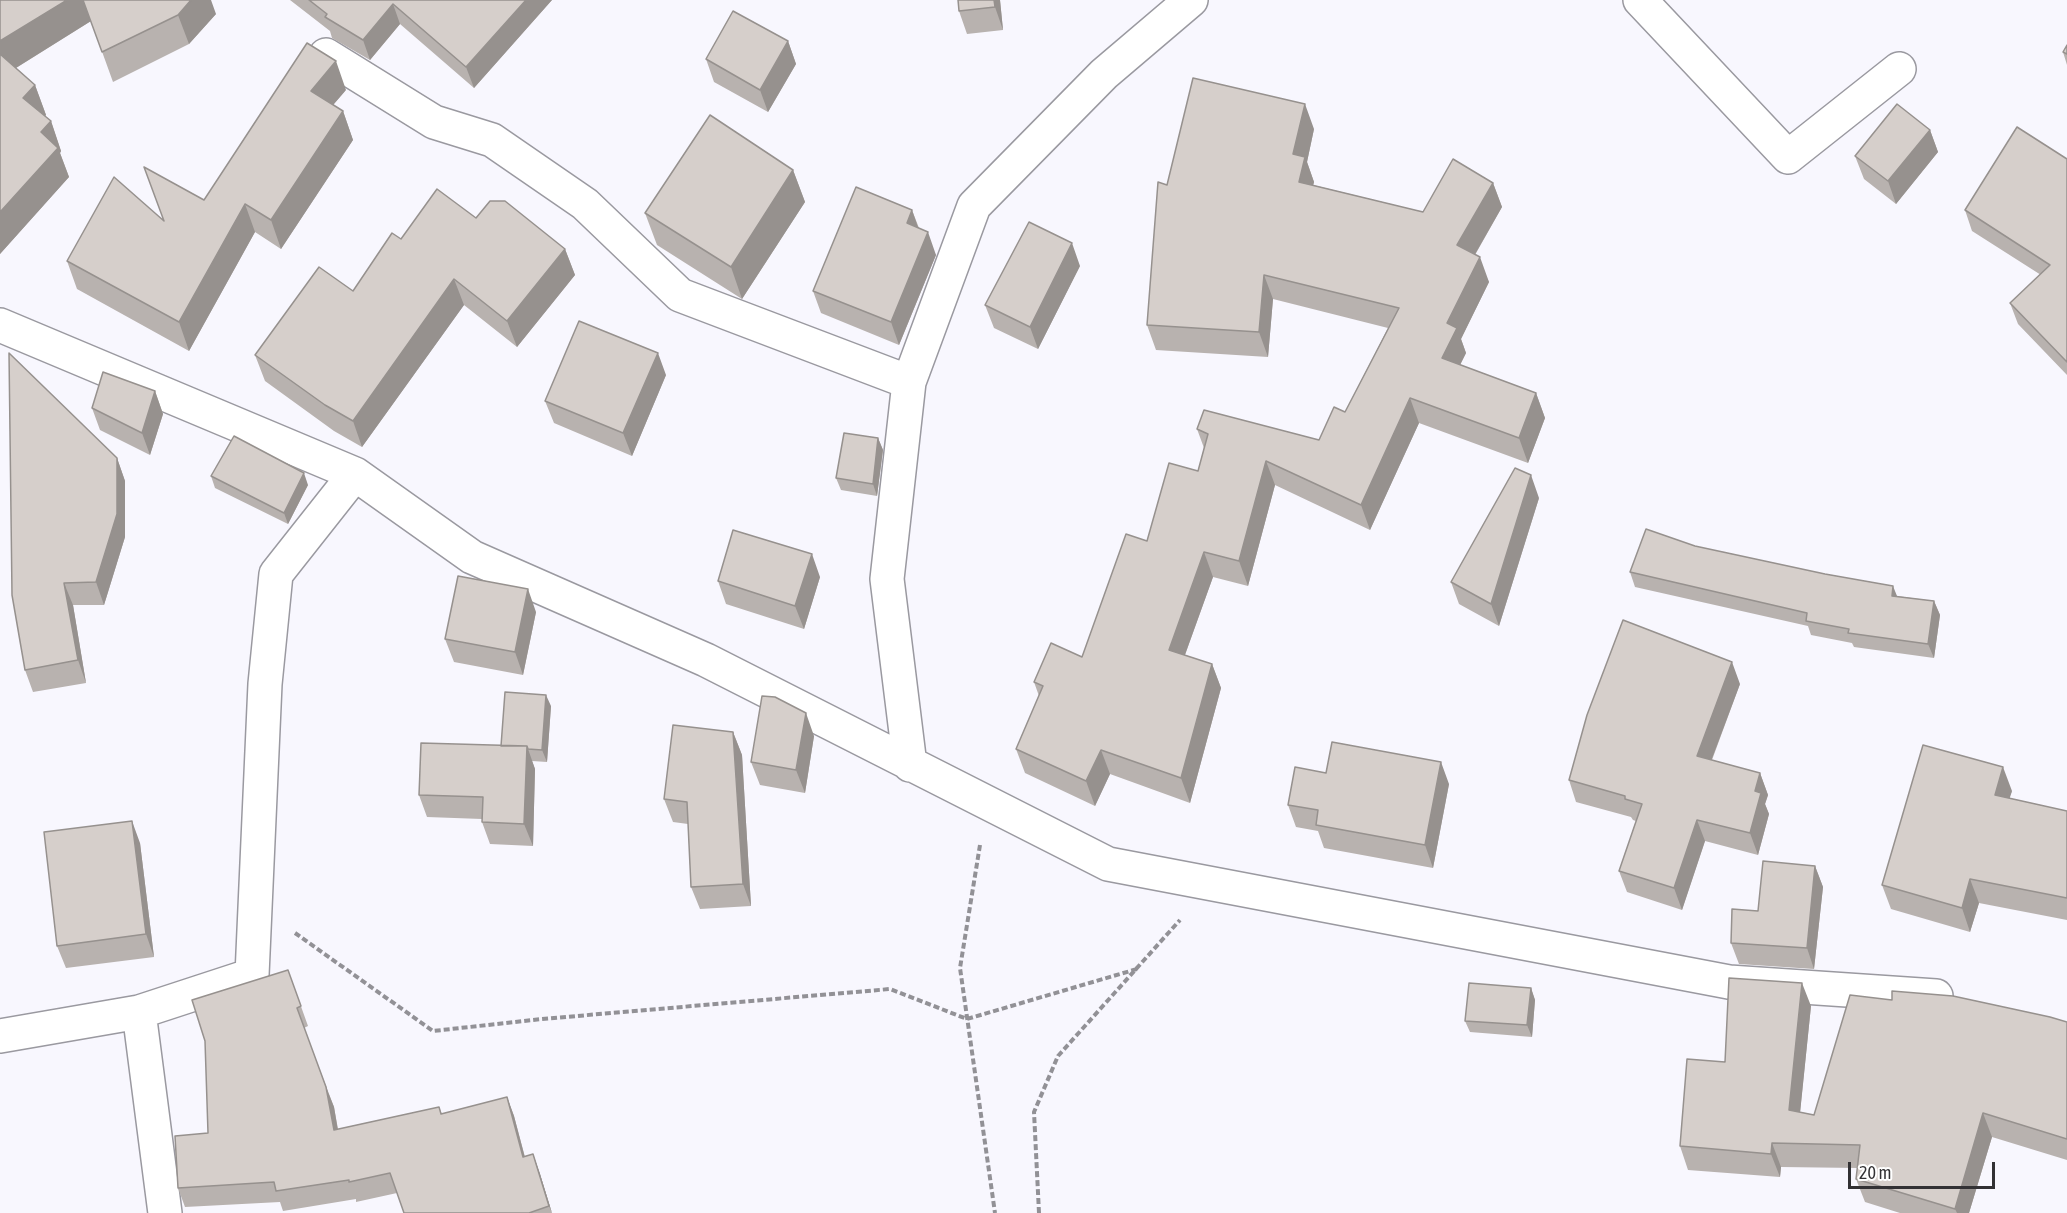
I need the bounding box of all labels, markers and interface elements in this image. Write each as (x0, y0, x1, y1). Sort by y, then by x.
scale bar (1851, 1150, 1998, 1188)
text: 20 m (1859, 1162, 1891, 1183)

